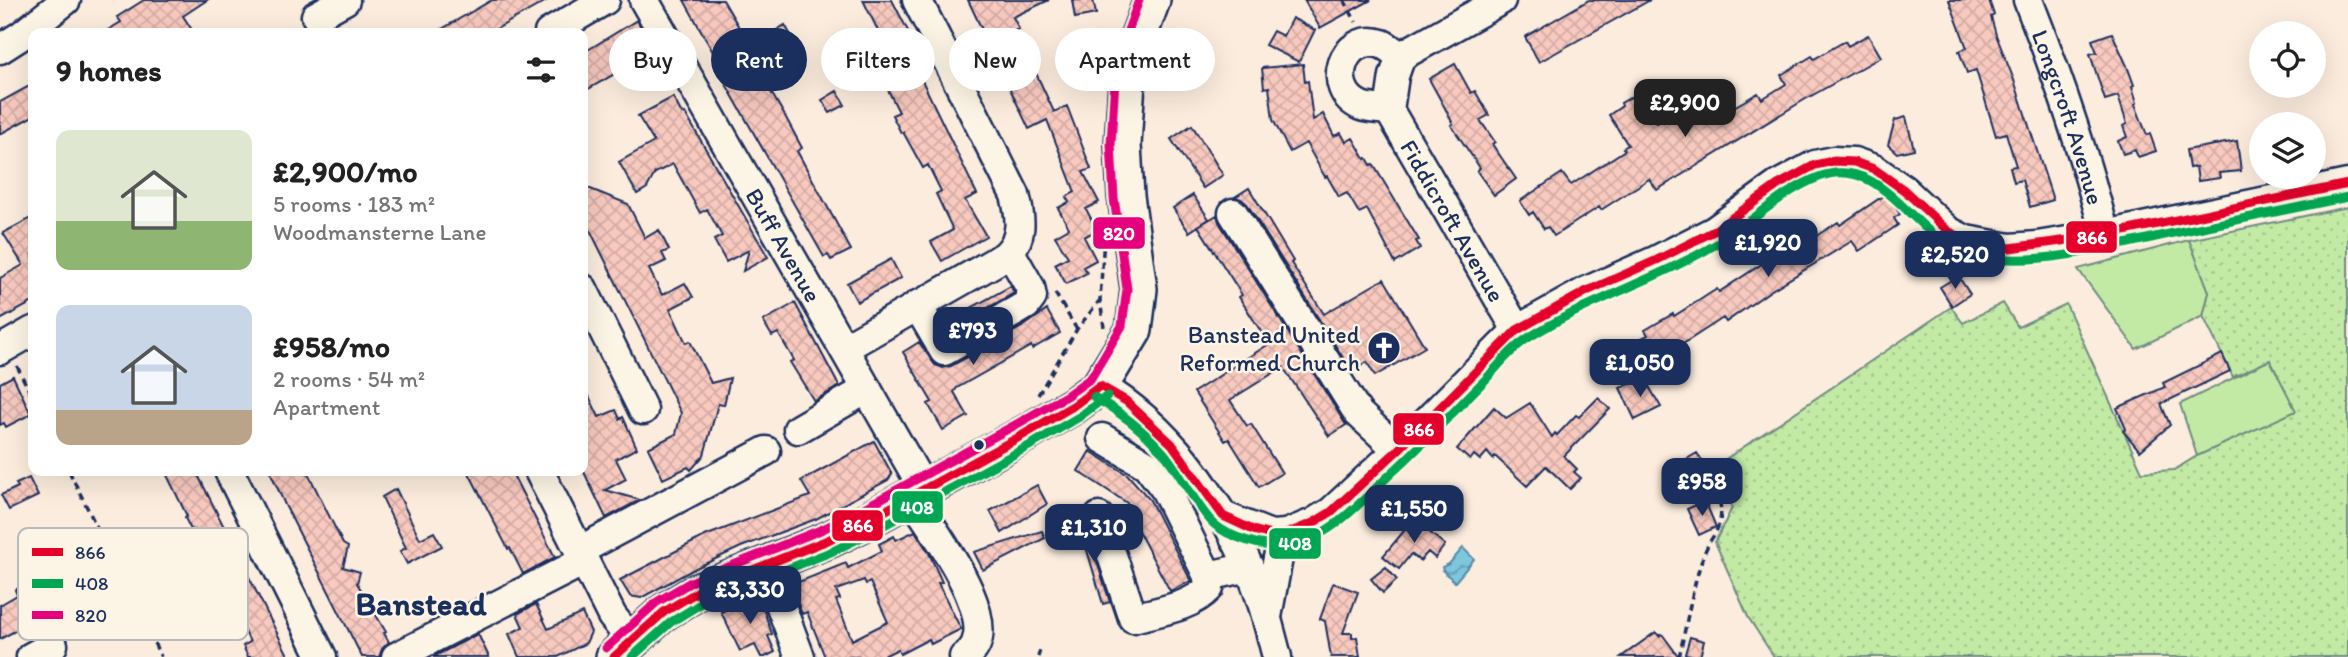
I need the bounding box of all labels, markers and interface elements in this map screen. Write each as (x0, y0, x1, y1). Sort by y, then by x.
map controls (2249, 21, 2326, 189)
button: locate (2249, 21, 2326, 98)
street label: Longcroft Avenue (2026, 25, 2111, 208)
chip: Buy (609, 28, 697, 91)
chip: Rent (711, 28, 807, 91)
chip: Filters (821, 28, 935, 91)
chip: New (949, 28, 1041, 91)
chip: Apartment (1055, 28, 1215, 91)
icon: filters (522, 51, 560, 89)
text: 9 homes (56, 52, 162, 89)
pin: £2,900 (1628, 80, 1742, 139)
text: £2,900 (1650, 88, 1720, 116)
button: layers (2249, 112, 2326, 189)
street label: Fiddicroft Avenue (1395, 134, 1512, 307)
text: £2,900/mo (273, 153, 418, 190)
icon: home (112, 158, 196, 242)
street label: Buff Avenue (740, 182, 828, 307)
text: 5 rooms · 183 m² (273, 190, 435, 218)
line badge: 820 (1092, 216, 1146, 250)
text: Woodmansterne Lane (273, 218, 486, 246)
pin: £1,920 (1711, 219, 1825, 279)
line badge: 866 (2065, 220, 2118, 254)
text: 820 (1103, 222, 1135, 245)
text: 866 (2077, 226, 2107, 249)
text: £1,920 (1735, 228, 1801, 256)
pin: £2,520 (1898, 232, 2012, 291)
text: £2,520 (1921, 240, 1989, 268)
pin: £793 (932, 308, 1014, 367)
text: £793 (949, 316, 997, 344)
place label: Banstead United Reformed Church (1179, 320, 1360, 377)
text: £958/mo (273, 328, 390, 365)
church icon: Banstead United Reformed Church (1365, 329, 1403, 367)
icon: home (112, 333, 196, 417)
pin: £1,050 (1583, 340, 1697, 399)
text: £1,050 (1606, 348, 1674, 376)
text: 2 rooms · 54 m² (273, 365, 425, 393)
text: Apartment (273, 393, 380, 421)
line badge: 866 (1392, 412, 1445, 446)
text: 866 (1404, 418, 1434, 441)
unlabelled marker (972, 438, 986, 452)
pin: £958 (1661, 458, 1743, 518)
text: £958 (1677, 467, 1727, 495)
pin: £1,550 (1357, 486, 1471, 545)
line badge: 408 (891, 490, 944, 524)
text: £1,550 (1381, 494, 1447, 522)
text: 408 (900, 496, 934, 519)
pin: £1,310 (1037, 504, 1151, 564)
line badge: 866 (831, 509, 884, 542)
text: £1,310 (1061, 513, 1127, 541)
text: 866 (843, 514, 873, 537)
line badge: 408 (1268, 527, 1322, 560)
legend (18, 528, 248, 640)
text: 408 (1278, 532, 1312, 555)
text: 866 (75, 541, 106, 564)
pin: £3,330 (693, 566, 807, 626)
text: 408 (75, 572, 109, 595)
text: £3,330 (715, 575, 785, 603)
district label: Banstead (355, 585, 487, 623)
text: 820 (75, 604, 107, 627)

